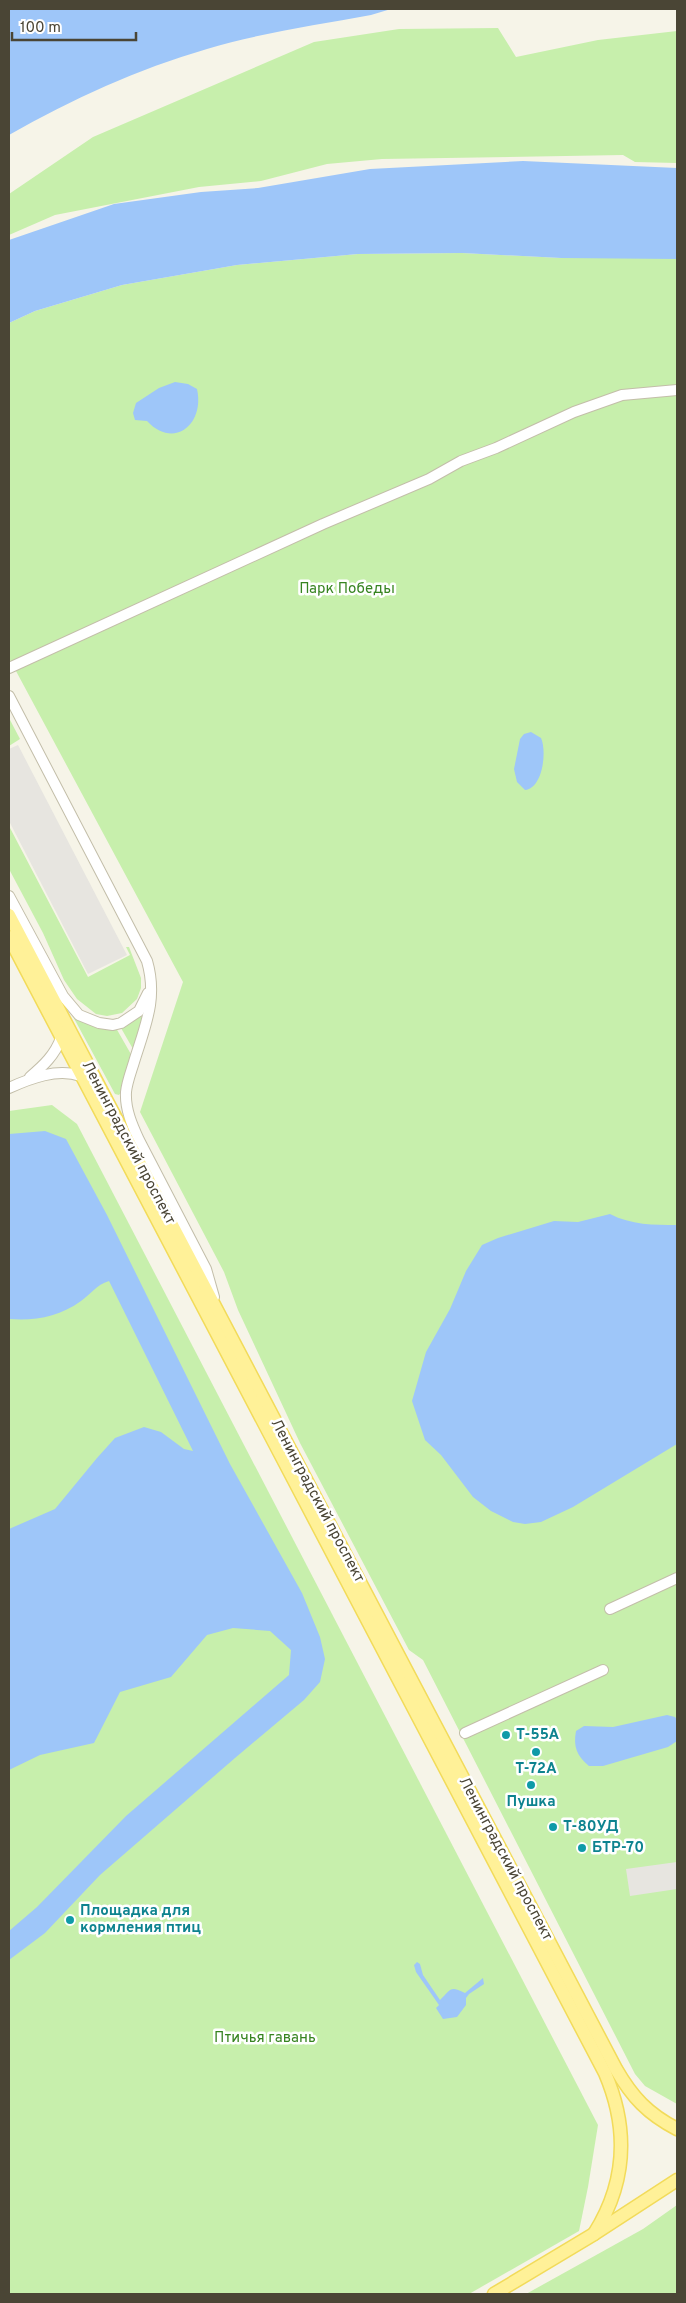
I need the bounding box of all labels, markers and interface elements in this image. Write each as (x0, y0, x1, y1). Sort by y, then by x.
scale bar (12, 10, 136, 42)
text: 100 m (20, 19, 61, 38)
park label: Парк Победы (299, 580, 395, 599)
street label: Ленинградский проспект (77, 1058, 179, 1228)
street label: Ленинградский проспект (266, 1416, 368, 1586)
place label: Т-55А (516, 1726, 560, 1745)
marker: Т-55А (500, 1729, 512, 1741)
marker: Т-72А (530, 1746, 542, 1758)
place label: Т-72А (515, 1760, 557, 1779)
street label: Ленинградский проспект (454, 1774, 556, 1944)
marker: Пушка (525, 1779, 537, 1791)
place label: Пушка (506, 1793, 556, 1812)
place label: Т-80УД (563, 1818, 619, 1837)
marker: Т-80УД (547, 1821, 559, 1833)
place label: БТР-70 (592, 1839, 644, 1858)
marker: БТР-70 (576, 1842, 588, 1854)
place label: Площадка для кормления птиц (80, 1902, 201, 1938)
marker: Площадка для кормления птиц (64, 1914, 76, 1926)
park label: Птичья гавань (214, 2029, 316, 2048)

